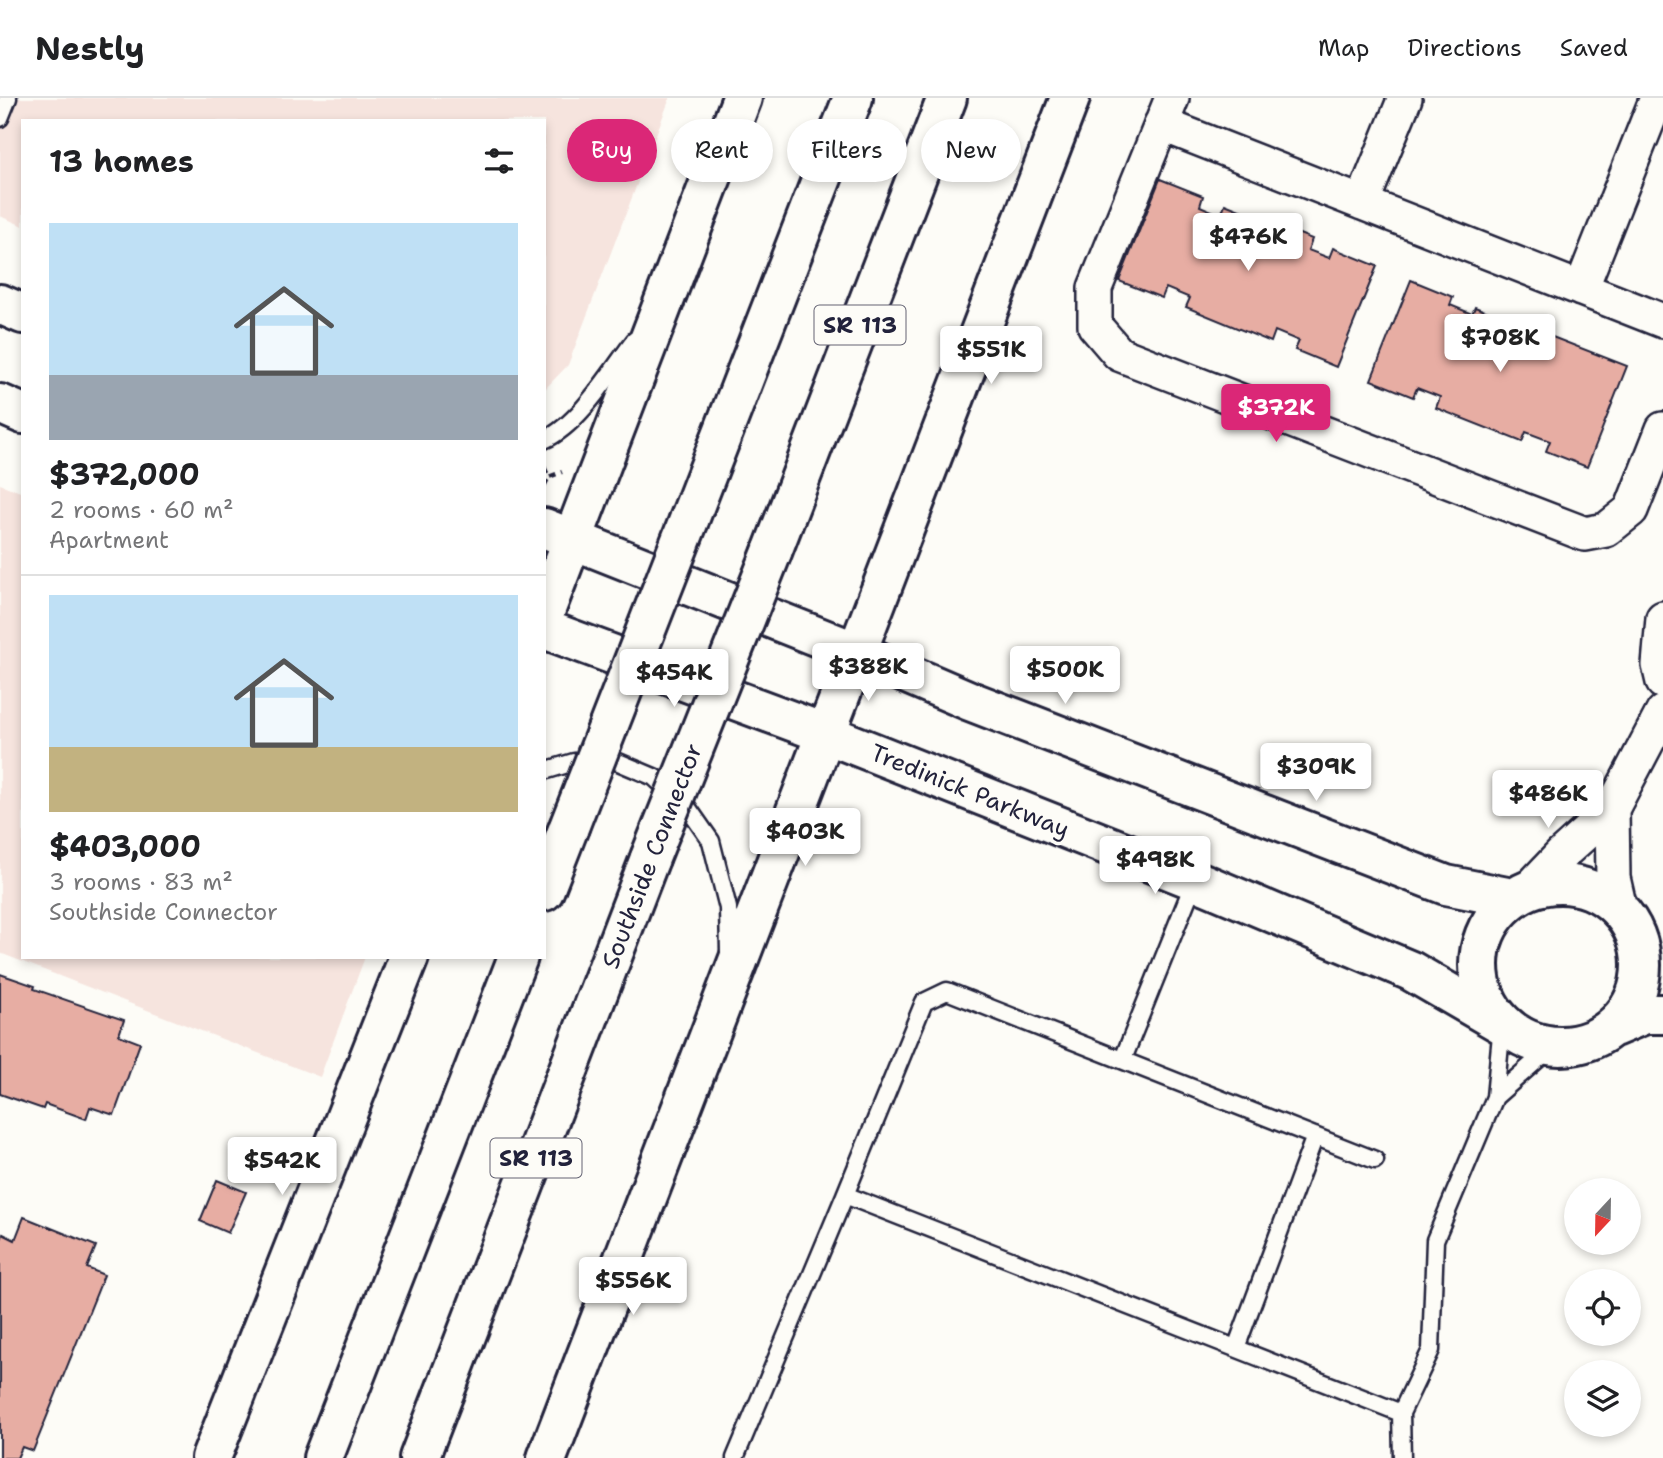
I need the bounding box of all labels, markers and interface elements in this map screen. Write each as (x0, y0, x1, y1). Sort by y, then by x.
text: Nestly (35, 26, 145, 71)
text: Map (1318, 32, 1369, 64)
text: Directions (1407, 32, 1522, 64)
text: Saved (1560, 32, 1628, 64)
chip: Buy (567, 119, 657, 182)
chip: Rent (671, 119, 773, 182)
chip: Filters (787, 119, 907, 182)
chip: New (921, 119, 1021, 182)
text: 13 homes (49, 141, 194, 182)
icon: filters (480, 142, 518, 180)
pin: $476K (1199, 214, 1297, 273)
text: $476K (1209, 221, 1287, 251)
icon: home (221, 268, 347, 394)
road number: SR 113 (814, 306, 906, 344)
pin: $708K (1451, 314, 1549, 374)
text: $708K (1460, 322, 1540, 352)
pin: $551K (942, 327, 1040, 386)
text: $551K (956, 334, 1026, 364)
pin: $372K (1227, 384, 1325, 444)
text: $372K (1237, 392, 1315, 422)
text: $372,000 (49, 454, 200, 495)
text: 2 rooms · 60 m² (49, 495, 234, 525)
text: Apartment (49, 525, 169, 555)
icon: home (221, 640, 347, 766)
pin: $388K (819, 644, 917, 703)
pin: $500K (1016, 646, 1114, 706)
pin: $454K (625, 650, 723, 709)
text: $388K (828, 651, 908, 681)
text: $500K (1026, 654, 1104, 684)
text: $454K (635, 657, 713, 687)
street label: Tredinick Parkway (866, 736, 1074, 846)
street label: Southside Connector (594, 739, 710, 973)
pin: $309K (1267, 744, 1365, 803)
text: $309K (1276, 751, 1356, 781)
pin: $486K (1499, 770, 1597, 830)
text: $486K (1508, 778, 1588, 808)
pin: $403K (756, 808, 854, 868)
text: $403K (765, 816, 845, 846)
text: $403,000 (49, 826, 201, 867)
pin: $498K (1106, 836, 1204, 896)
text: $498K (1115, 844, 1195, 874)
text: 3 rooms · 83 m² (49, 867, 233, 897)
text: Southside Connector (49, 897, 278, 927)
pin: $542K (233, 1138, 331, 1197)
road number: SR 113 (490, 1138, 582, 1177)
text: $542K (244, 1145, 320, 1175)
north arrow (1564, 1178, 1642, 1255)
map controls (1564, 1178, 1641, 1437)
pin: $556K (584, 1258, 682, 1317)
text: $556K (595, 1265, 671, 1295)
button: locate (1564, 1269, 1641, 1346)
button: layers (1564, 1360, 1641, 1437)

